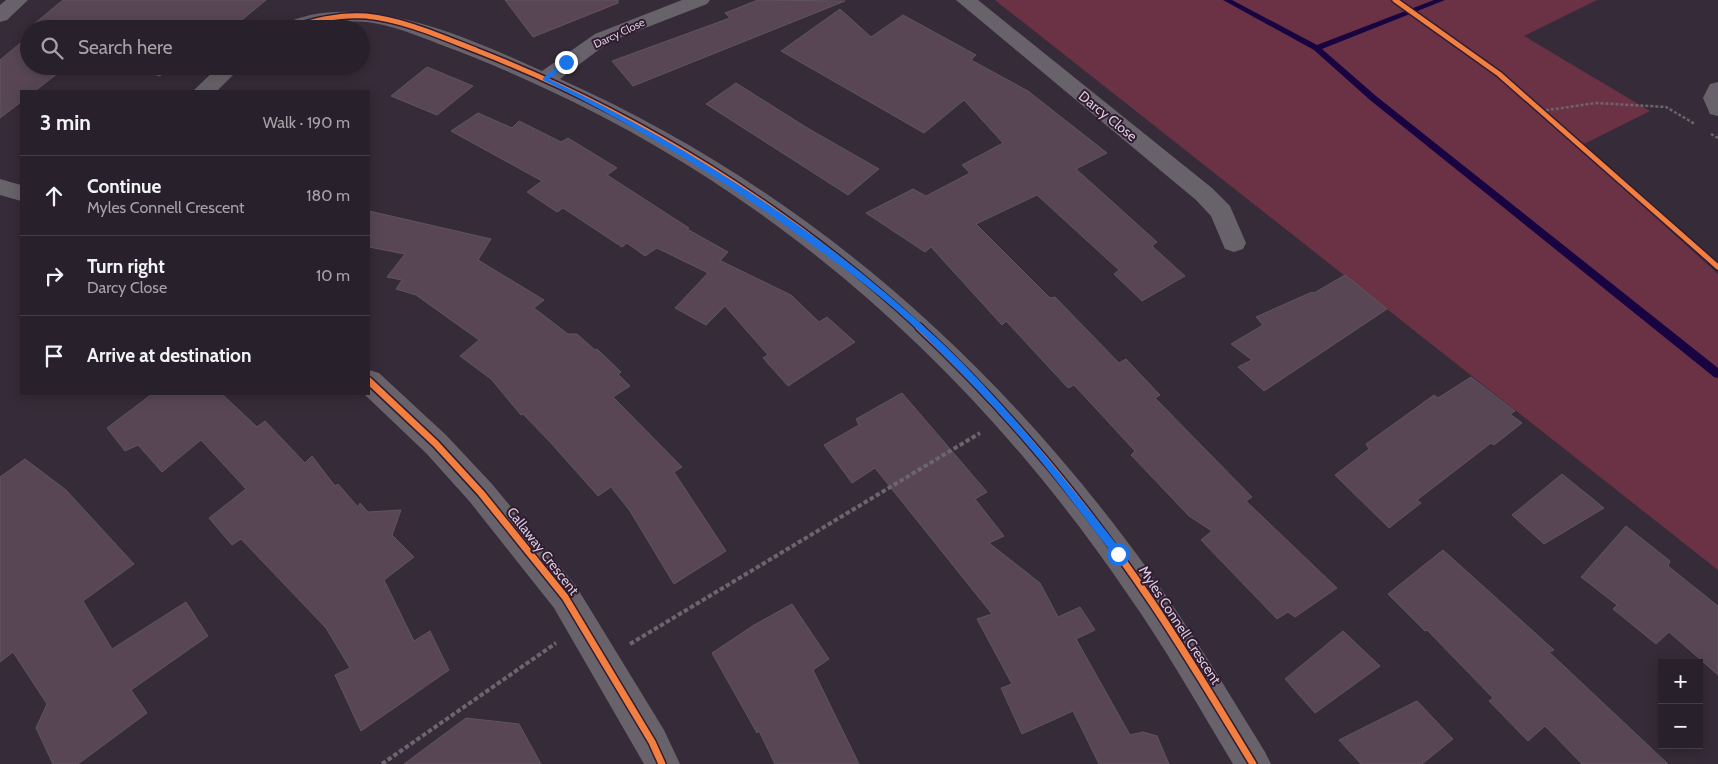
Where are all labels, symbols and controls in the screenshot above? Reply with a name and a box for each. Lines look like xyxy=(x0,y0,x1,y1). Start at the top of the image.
street label: Darcy Close xyxy=(591,15,647,51)
search box xyxy=(20,20,370,75)
icon: search xyxy=(38,34,66,62)
text: Search here xyxy=(78,36,172,59)
route end xyxy=(555,51,578,74)
street label: Darcy Close xyxy=(1075,87,1141,145)
text: 3 min xyxy=(40,110,91,135)
text: Walk · 190 m xyxy=(263,113,350,132)
text: Continue xyxy=(87,175,161,198)
icon: ahead xyxy=(40,182,68,210)
text: 180 m xyxy=(306,186,350,205)
text: Myles Connell Crescent xyxy=(87,198,244,217)
text: Turn right xyxy=(87,255,165,278)
icon: right xyxy=(40,262,68,290)
text: 10 m xyxy=(316,266,350,285)
text: Darcy Close xyxy=(87,278,167,297)
icon: arrive xyxy=(40,342,68,370)
text: Arrive at destination xyxy=(87,344,251,367)
street label: Callaway Crescent xyxy=(503,503,583,599)
route start xyxy=(1107,543,1130,566)
street label: Myles Connell Crescent xyxy=(1135,562,1225,688)
map controls xyxy=(1658,659,1703,749)
button: + xyxy=(1658,659,1703,704)
button: − xyxy=(1658,704,1703,749)

